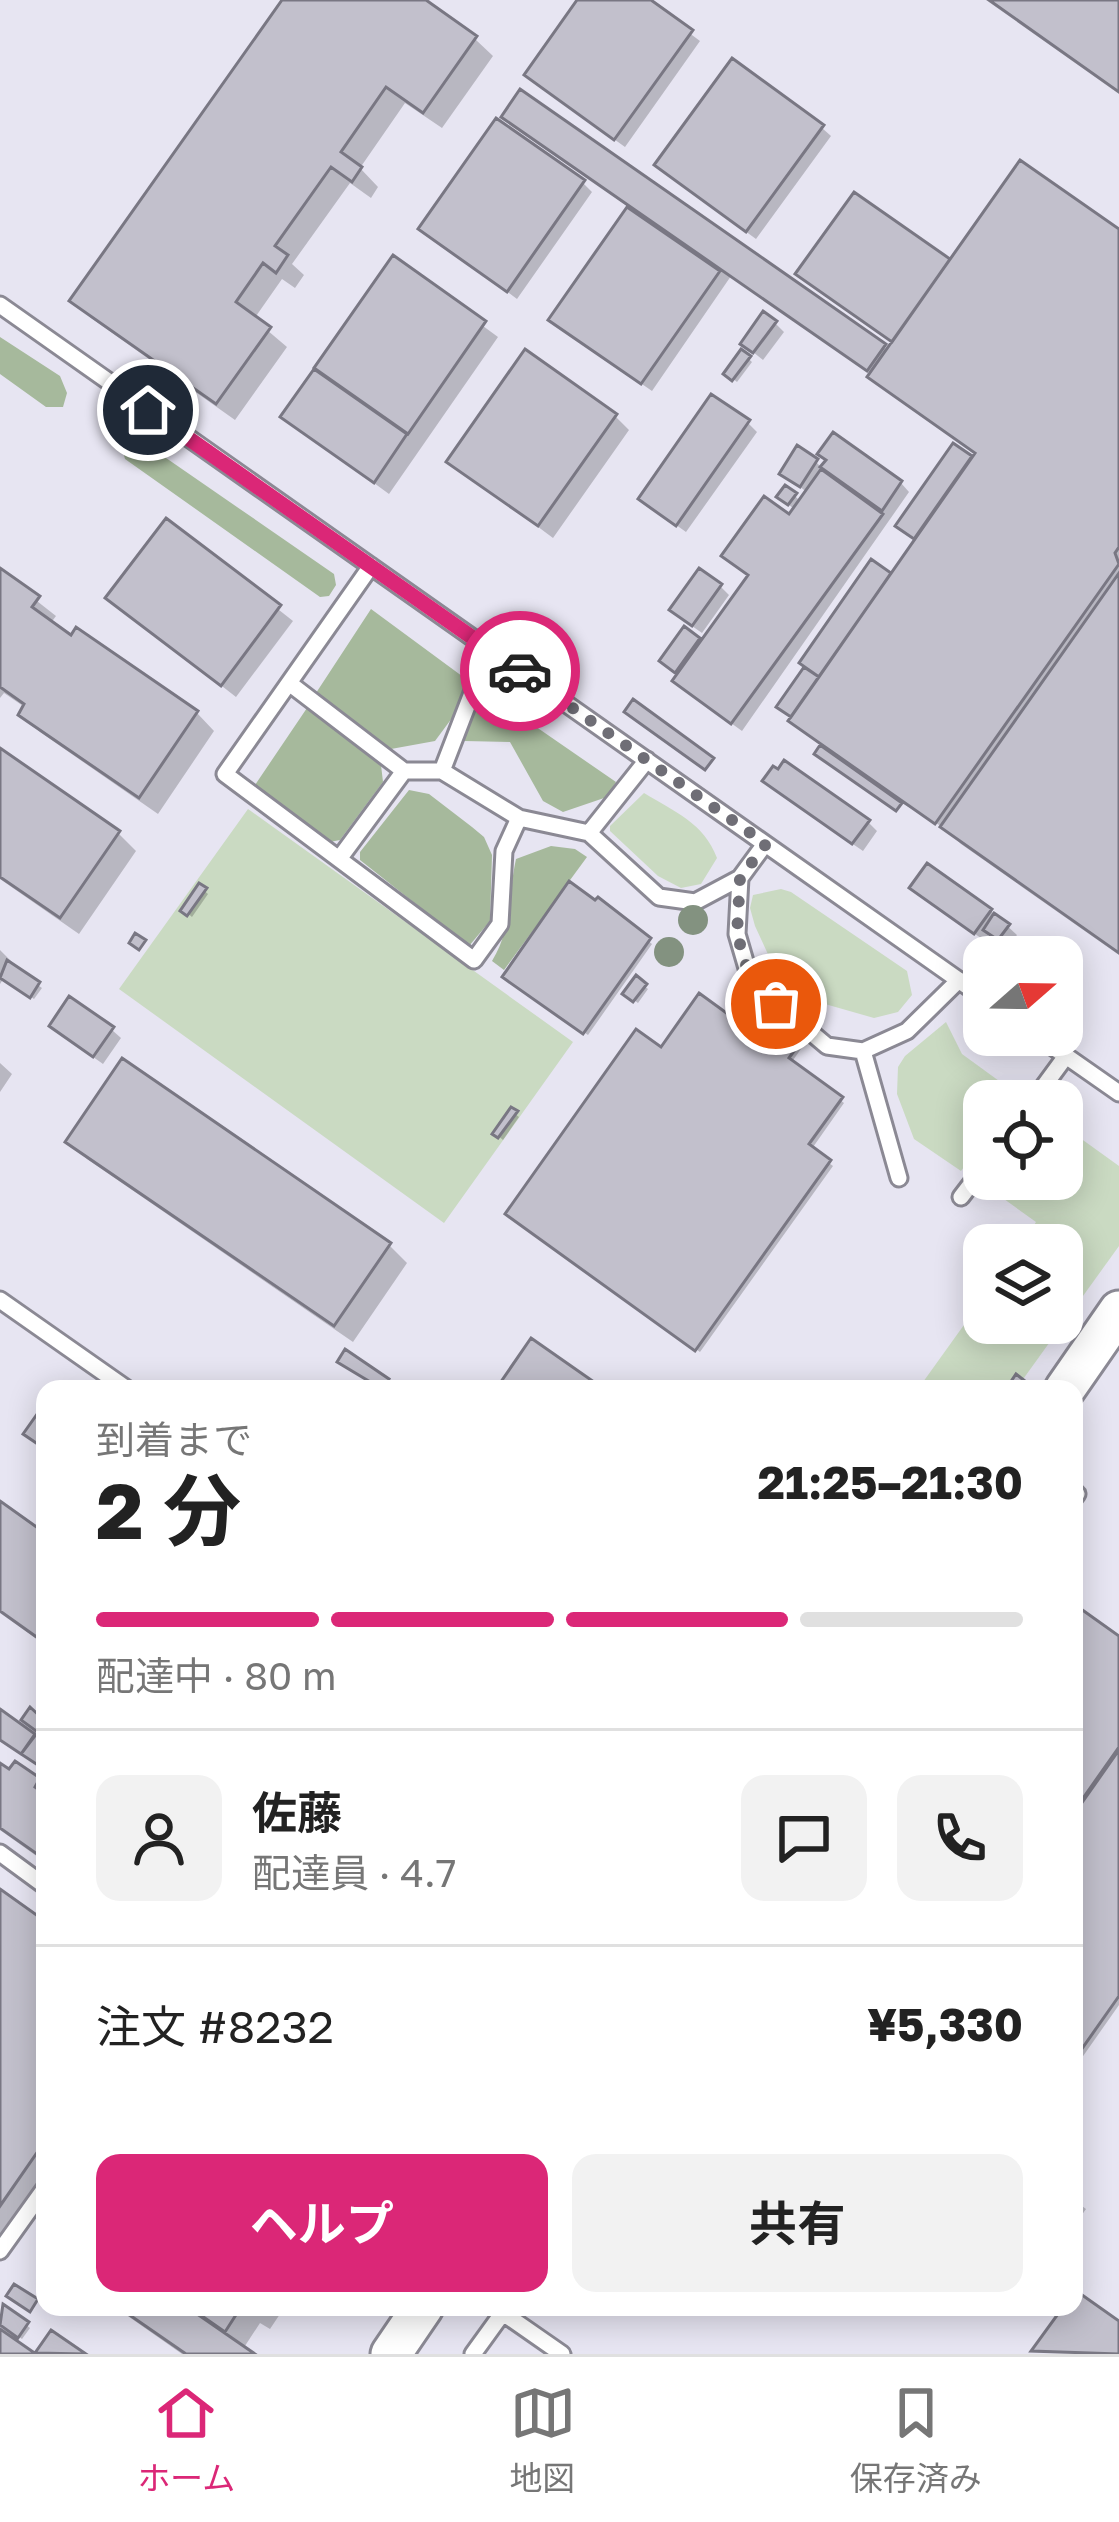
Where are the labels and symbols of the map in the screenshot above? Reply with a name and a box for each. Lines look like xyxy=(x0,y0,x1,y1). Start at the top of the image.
pin xyxy=(97,359,199,461)
courier xyxy=(460,611,580,731)
north arrow xyxy=(963,936,1083,1056)
pin xyxy=(725,953,827,1055)

